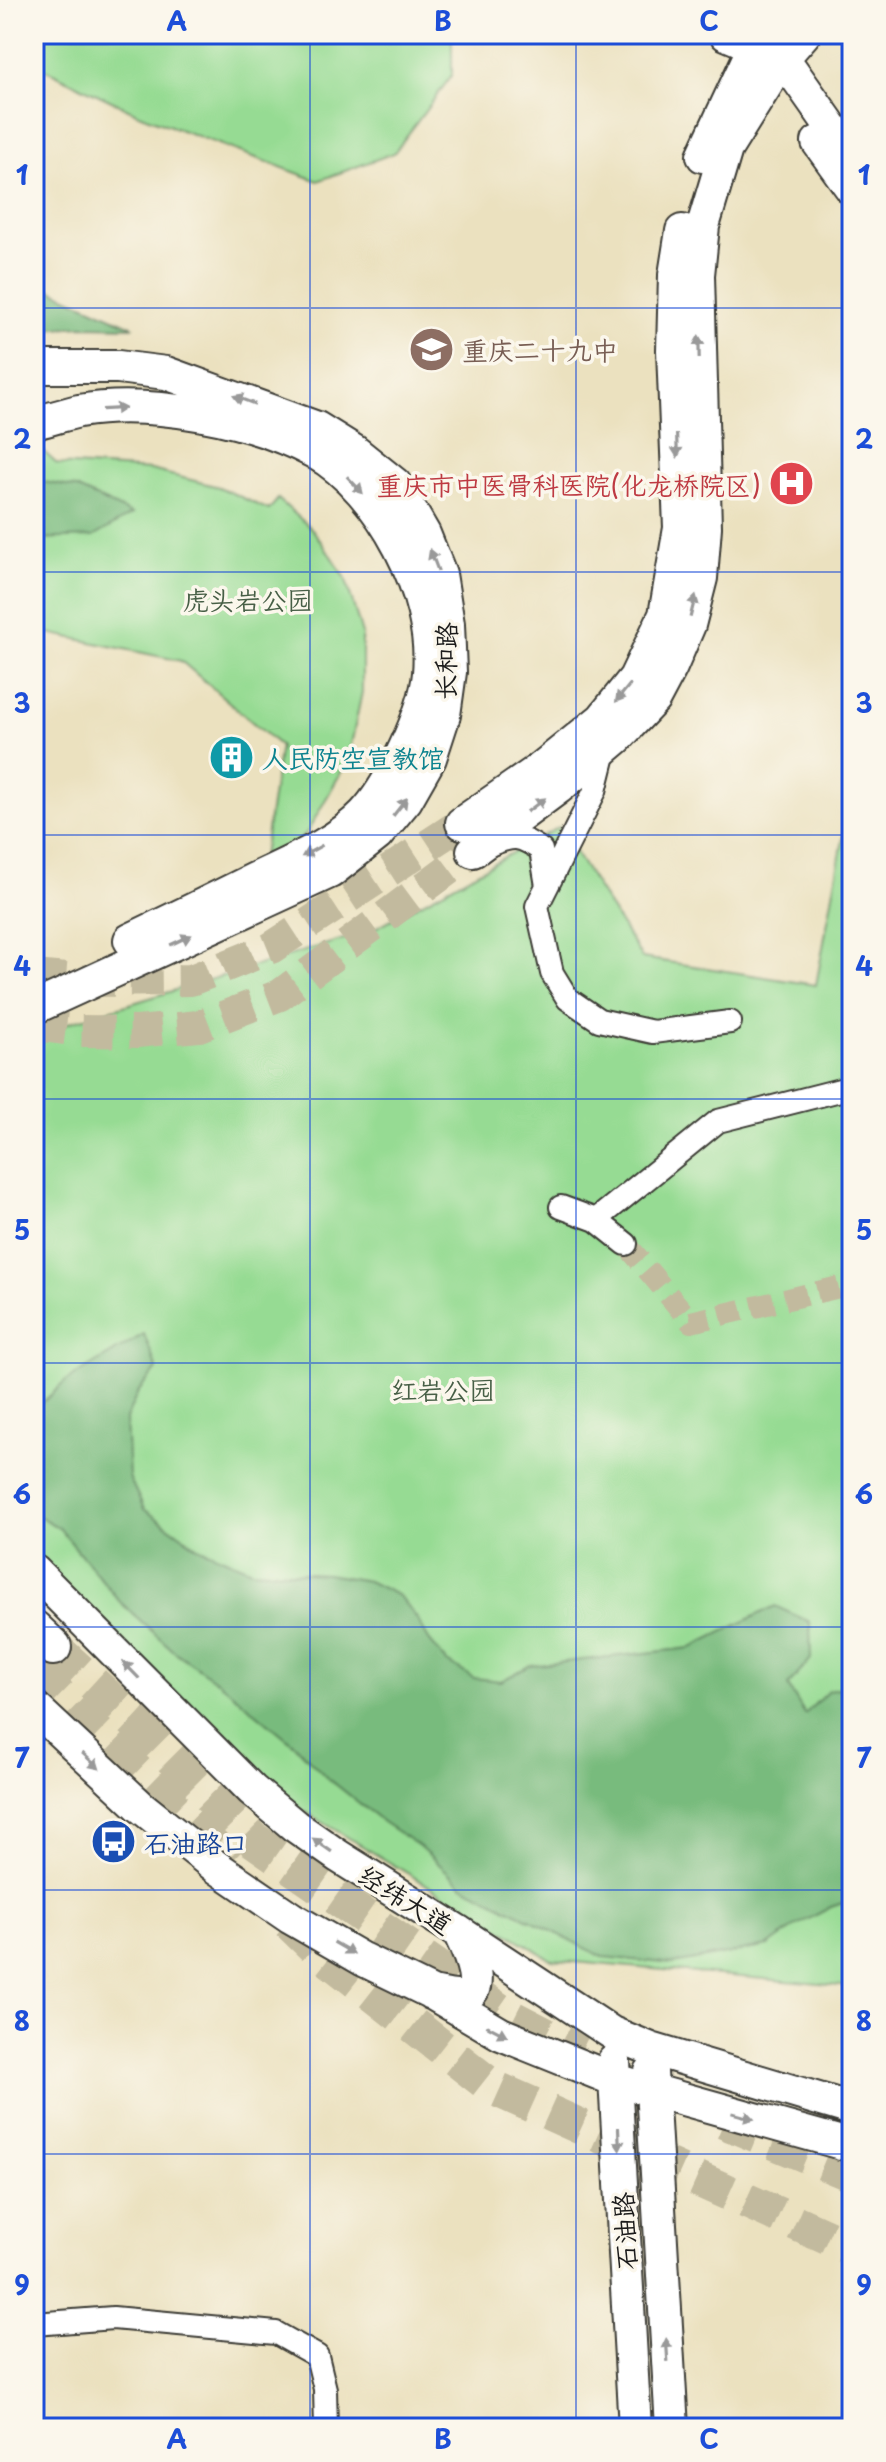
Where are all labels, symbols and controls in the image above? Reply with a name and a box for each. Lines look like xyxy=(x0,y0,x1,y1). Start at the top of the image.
text: A xyxy=(167,1,187,40)
text: B xyxy=(434,1,452,40)
text: C xyxy=(699,1,719,40)
text: 1 xyxy=(16,155,28,194)
text: 1 xyxy=(858,155,870,194)
school or university icon: 重庆二十九中 xyxy=(407,325,455,373)
place label: 重庆二十九中 xyxy=(462,330,618,369)
one-way arrow xyxy=(693,334,706,359)
one-way arrow xyxy=(232,393,256,406)
one-way arrow xyxy=(102,402,127,415)
text: 2 xyxy=(13,419,31,458)
text: 2 xyxy=(855,419,873,458)
one-way arrow xyxy=(670,434,683,459)
hospital icon: 重庆市中医骨科医院(化龙桥院区) xyxy=(768,460,816,508)
place label: 重庆市中医骨科医院(化龙桥院区) xyxy=(377,465,761,504)
one-way arrow xyxy=(346,476,364,495)
one-way arrow xyxy=(427,548,440,572)
park label: 虎头岩公园 xyxy=(183,580,313,619)
one-way arrow xyxy=(688,594,700,619)
street label: 长和路 xyxy=(425,622,465,700)
text: 3 xyxy=(13,683,31,722)
one-way arrow xyxy=(615,683,631,703)
text: 3 xyxy=(855,683,873,722)
building icon: 人民防空宣教馆 xyxy=(207,733,255,781)
place label: 人民防空宣教馆 xyxy=(262,738,444,777)
one-way arrow xyxy=(391,797,408,817)
one-way arrow xyxy=(526,797,546,813)
one-way arrow xyxy=(301,844,323,858)
one-way arrow xyxy=(169,933,193,947)
text: 4 xyxy=(13,946,31,985)
text: 4 xyxy=(855,946,873,985)
text: 5 xyxy=(14,1210,30,1249)
text: 5 xyxy=(856,1210,872,1249)
park label: 红岩公园 xyxy=(391,1370,495,1409)
text: 6 xyxy=(13,1474,31,1513)
text: 6 xyxy=(855,1474,873,1513)
one-way arrow xyxy=(122,1661,141,1680)
text: 7 xyxy=(15,1738,30,1777)
text: 7 xyxy=(857,1738,872,1777)
one-way arrow xyxy=(81,1751,100,1769)
bus stop icon: 石油路口 xyxy=(89,1818,137,1866)
place label: 石油路口 xyxy=(144,1823,248,1862)
one-way arrow xyxy=(312,1838,333,1853)
street label: 经纬大道 xyxy=(352,1855,460,1943)
one-way arrow xyxy=(333,1941,355,1955)
text: 8 xyxy=(14,2001,30,2040)
text: 8 xyxy=(856,2001,872,2040)
one-way arrow xyxy=(486,2025,509,2038)
one-way arrow xyxy=(731,2110,755,2123)
one-way arrow xyxy=(612,2127,625,2152)
street label: 石油路 xyxy=(602,2191,646,2271)
text: 9 xyxy=(14,2265,30,2304)
text: 9 xyxy=(856,2265,872,2304)
one-way arrow xyxy=(661,2337,674,2362)
text: A xyxy=(167,2419,187,2458)
text: B xyxy=(434,2419,452,2458)
text: C xyxy=(699,2419,719,2458)

